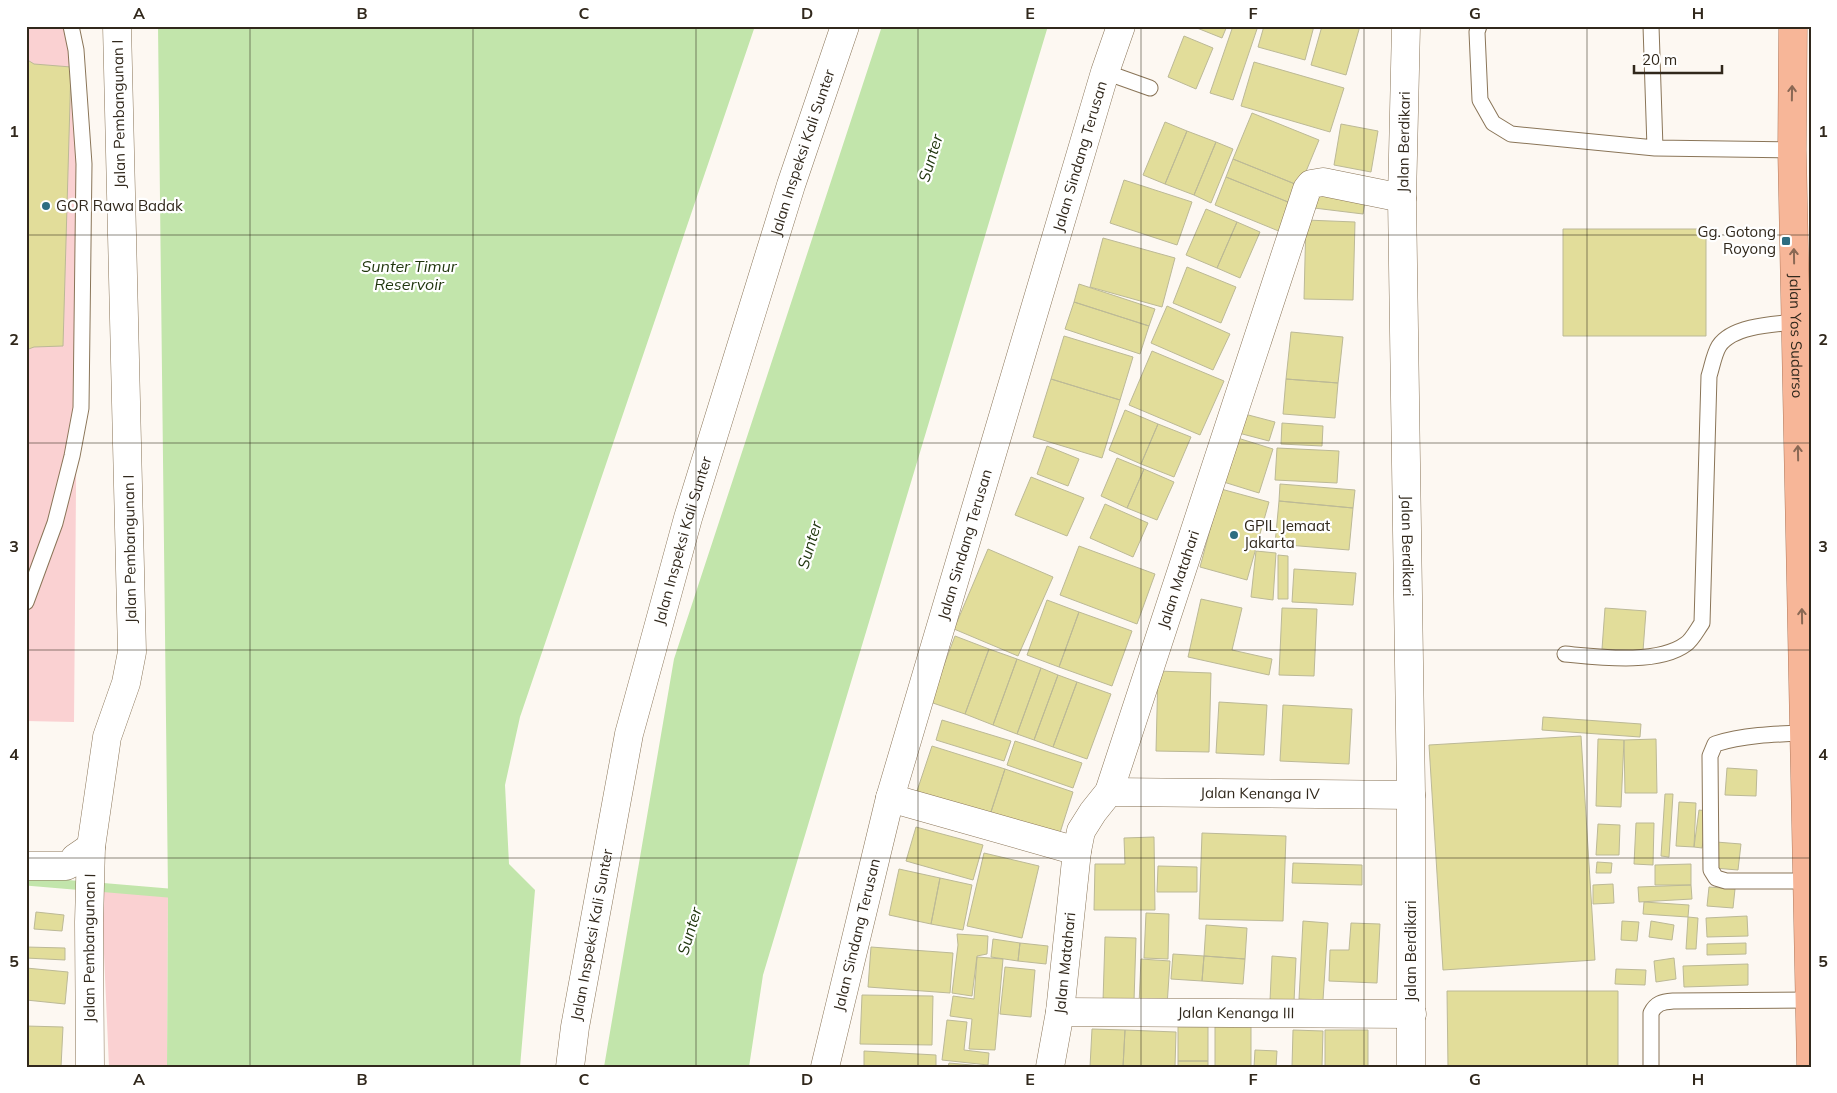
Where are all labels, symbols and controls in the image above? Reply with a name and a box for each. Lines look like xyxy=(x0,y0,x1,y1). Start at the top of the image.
text: A xyxy=(133,3,145,23)
text: B xyxy=(356,3,368,23)
text: C xyxy=(579,3,590,23)
text: D xyxy=(801,3,813,23)
text: E xyxy=(1025,3,1035,23)
text: F xyxy=(1248,3,1258,23)
text: G xyxy=(1469,3,1481,23)
text: H xyxy=(1692,3,1704,23)
street label: Jalan Pembangunan I xyxy=(108,39,129,189)
scale bar xyxy=(1634,42,1722,74)
text: 20 m xyxy=(1642,50,1677,69)
street label: Jalan Inspeksi Kali Sunter xyxy=(766,66,839,238)
street label: Jalan Sindang Terusan xyxy=(1048,79,1111,234)
one-way arrow xyxy=(1787,85,1796,101)
street label: Jalan Berdikari xyxy=(1393,91,1414,193)
text: 1 xyxy=(9,121,19,141)
text: 1 xyxy=(1818,121,1828,141)
water label: Sunter xyxy=(913,131,947,184)
place label: GOR Rawa Badak xyxy=(56,196,183,215)
marker: GOR Rawa Badak xyxy=(40,200,52,212)
place label: Gg. Gotong Royong xyxy=(1698,222,1776,258)
marker: Gg. Gotong Royong xyxy=(1780,235,1792,247)
one-way arrow xyxy=(1790,248,1799,264)
water label: Sunter Timur Reservoir xyxy=(361,256,458,294)
street label: Jalan Yos Sudarso xyxy=(1786,273,1807,398)
text: 2 xyxy=(9,329,19,349)
text: 2 xyxy=(1818,329,1828,349)
one-way arrow xyxy=(1794,445,1803,461)
street label: Jalan Inspeksi Kali Sunter xyxy=(649,453,716,627)
street label: Jalan Sindang Terusan xyxy=(933,467,996,622)
street label: Jalan Pembangunan I xyxy=(119,474,140,624)
street label: Jalan Berdikari xyxy=(1397,495,1418,597)
place label: GPIL Jemaat Jakarta xyxy=(1244,516,1330,552)
water label: Sunter xyxy=(792,518,826,571)
street label: Jalan Matahari xyxy=(1153,528,1203,631)
marker: GPIL Jemaat Jakarta xyxy=(1228,529,1240,541)
text: 3 xyxy=(9,536,19,556)
text: 3 xyxy=(1818,536,1828,556)
one-way arrow xyxy=(1797,608,1807,624)
text: 4 xyxy=(9,744,19,764)
text: 4 xyxy=(1818,744,1828,764)
street label: Jalan Kenanga IV xyxy=(1200,783,1320,803)
street label: Jalan Inspeksi Kali Sunter xyxy=(566,847,617,1022)
street label: Jalan Sindang Terusan xyxy=(829,857,884,1013)
street label: Jalan Pembangunan I xyxy=(79,873,99,1023)
street label: Jalan Berdikari xyxy=(1401,900,1420,1002)
water label: Sunter xyxy=(672,904,706,957)
street label: Jalan Matahari xyxy=(1050,911,1079,1015)
text: 5 xyxy=(9,951,19,971)
text: 5 xyxy=(1818,951,1828,971)
street label: Jalan Kenanga III xyxy=(1177,1003,1295,1022)
text: A xyxy=(133,1069,145,1089)
text: B xyxy=(356,1069,368,1089)
text: C xyxy=(579,1069,590,1089)
text: D xyxy=(801,1069,813,1089)
text: E xyxy=(1025,1069,1035,1089)
text: F xyxy=(1248,1069,1258,1089)
text: G xyxy=(1469,1069,1481,1089)
text: H xyxy=(1692,1069,1704,1089)

